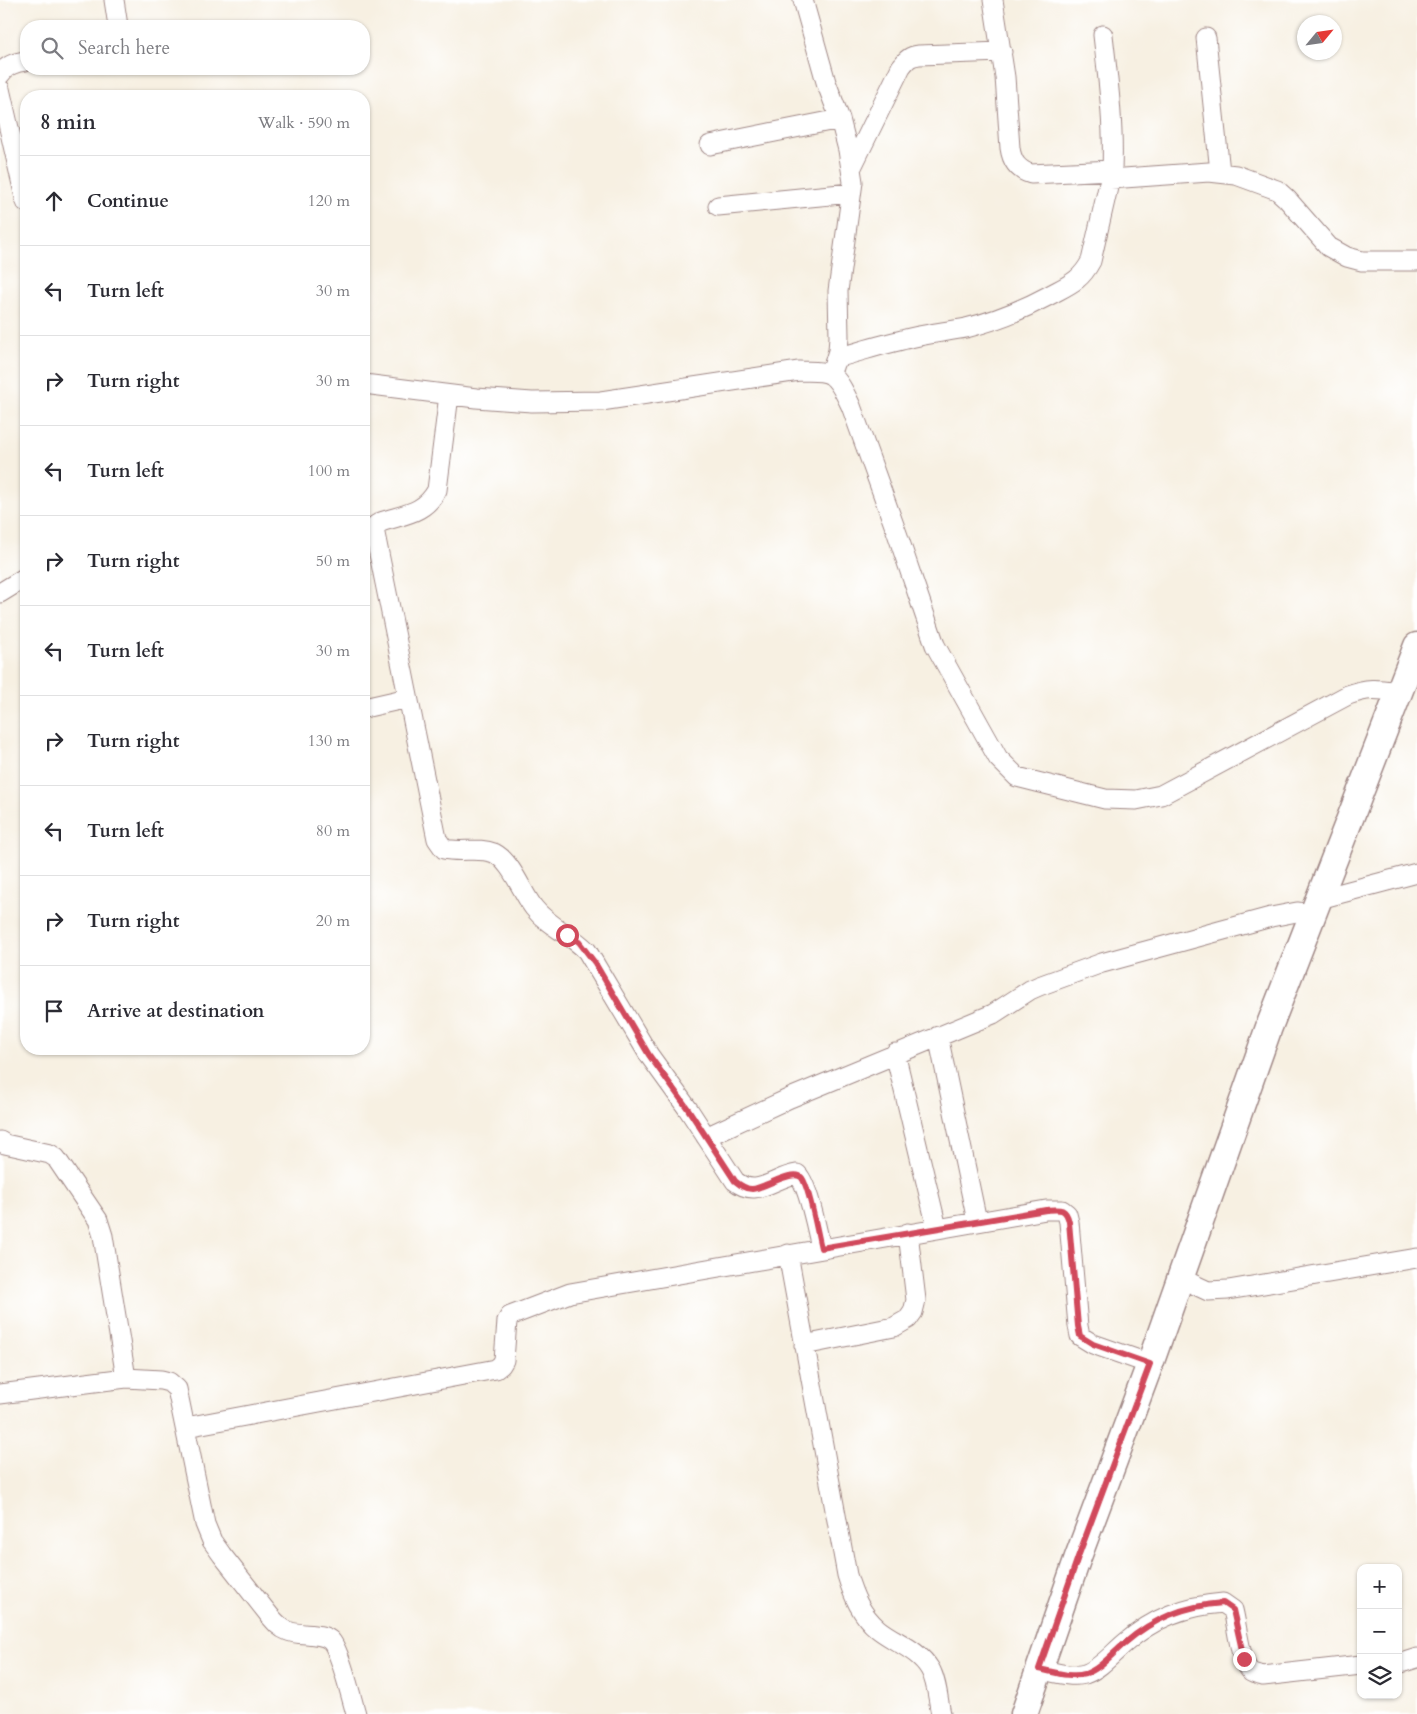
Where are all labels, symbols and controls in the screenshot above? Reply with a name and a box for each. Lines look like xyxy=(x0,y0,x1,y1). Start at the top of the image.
north arrow xyxy=(1297,15,1342,60)
search box xyxy=(20,20,370,75)
icon: search xyxy=(38,34,66,62)
text: Search here xyxy=(78,35,170,61)
text: 8 min xyxy=(40,108,96,137)
text: Walk · 590 m xyxy=(258,112,350,134)
icon: ahead xyxy=(40,187,68,215)
text: Continue xyxy=(87,188,169,214)
text: 120 m xyxy=(308,190,350,212)
icon: left xyxy=(40,277,68,305)
text: Turn left xyxy=(87,278,164,304)
text: 30 m xyxy=(316,280,350,302)
icon: right xyxy=(40,367,68,395)
text: Turn right xyxy=(87,368,179,394)
text: 30 m xyxy=(316,370,350,392)
icon: left xyxy=(40,457,68,485)
text: Turn left xyxy=(87,458,164,484)
text: 100 m xyxy=(308,460,350,482)
icon: right xyxy=(40,547,68,575)
text: Turn right xyxy=(87,548,179,574)
text: 50 m xyxy=(316,550,350,572)
icon: left xyxy=(40,637,68,665)
text: Turn left xyxy=(87,638,164,664)
text: 30 m xyxy=(316,640,350,662)
icon: right xyxy=(40,727,68,755)
text: Turn right xyxy=(87,728,179,754)
text: 130 m xyxy=(308,730,350,752)
icon: left xyxy=(40,817,68,845)
text: Turn left xyxy=(87,818,164,844)
text: 80 m xyxy=(316,820,350,842)
icon: right xyxy=(40,907,68,935)
text: Turn right xyxy=(87,908,179,934)
text: 20 m xyxy=(316,910,350,932)
route start xyxy=(556,924,579,947)
icon: arrive xyxy=(40,997,68,1025)
text: Arrive at destination xyxy=(87,998,264,1024)
map controls xyxy=(1357,1564,1402,1699)
button: + xyxy=(1357,1564,1402,1609)
button: − xyxy=(1357,1609,1402,1654)
route end xyxy=(1233,1648,1256,1671)
button: layers xyxy=(1357,1654,1402,1699)

